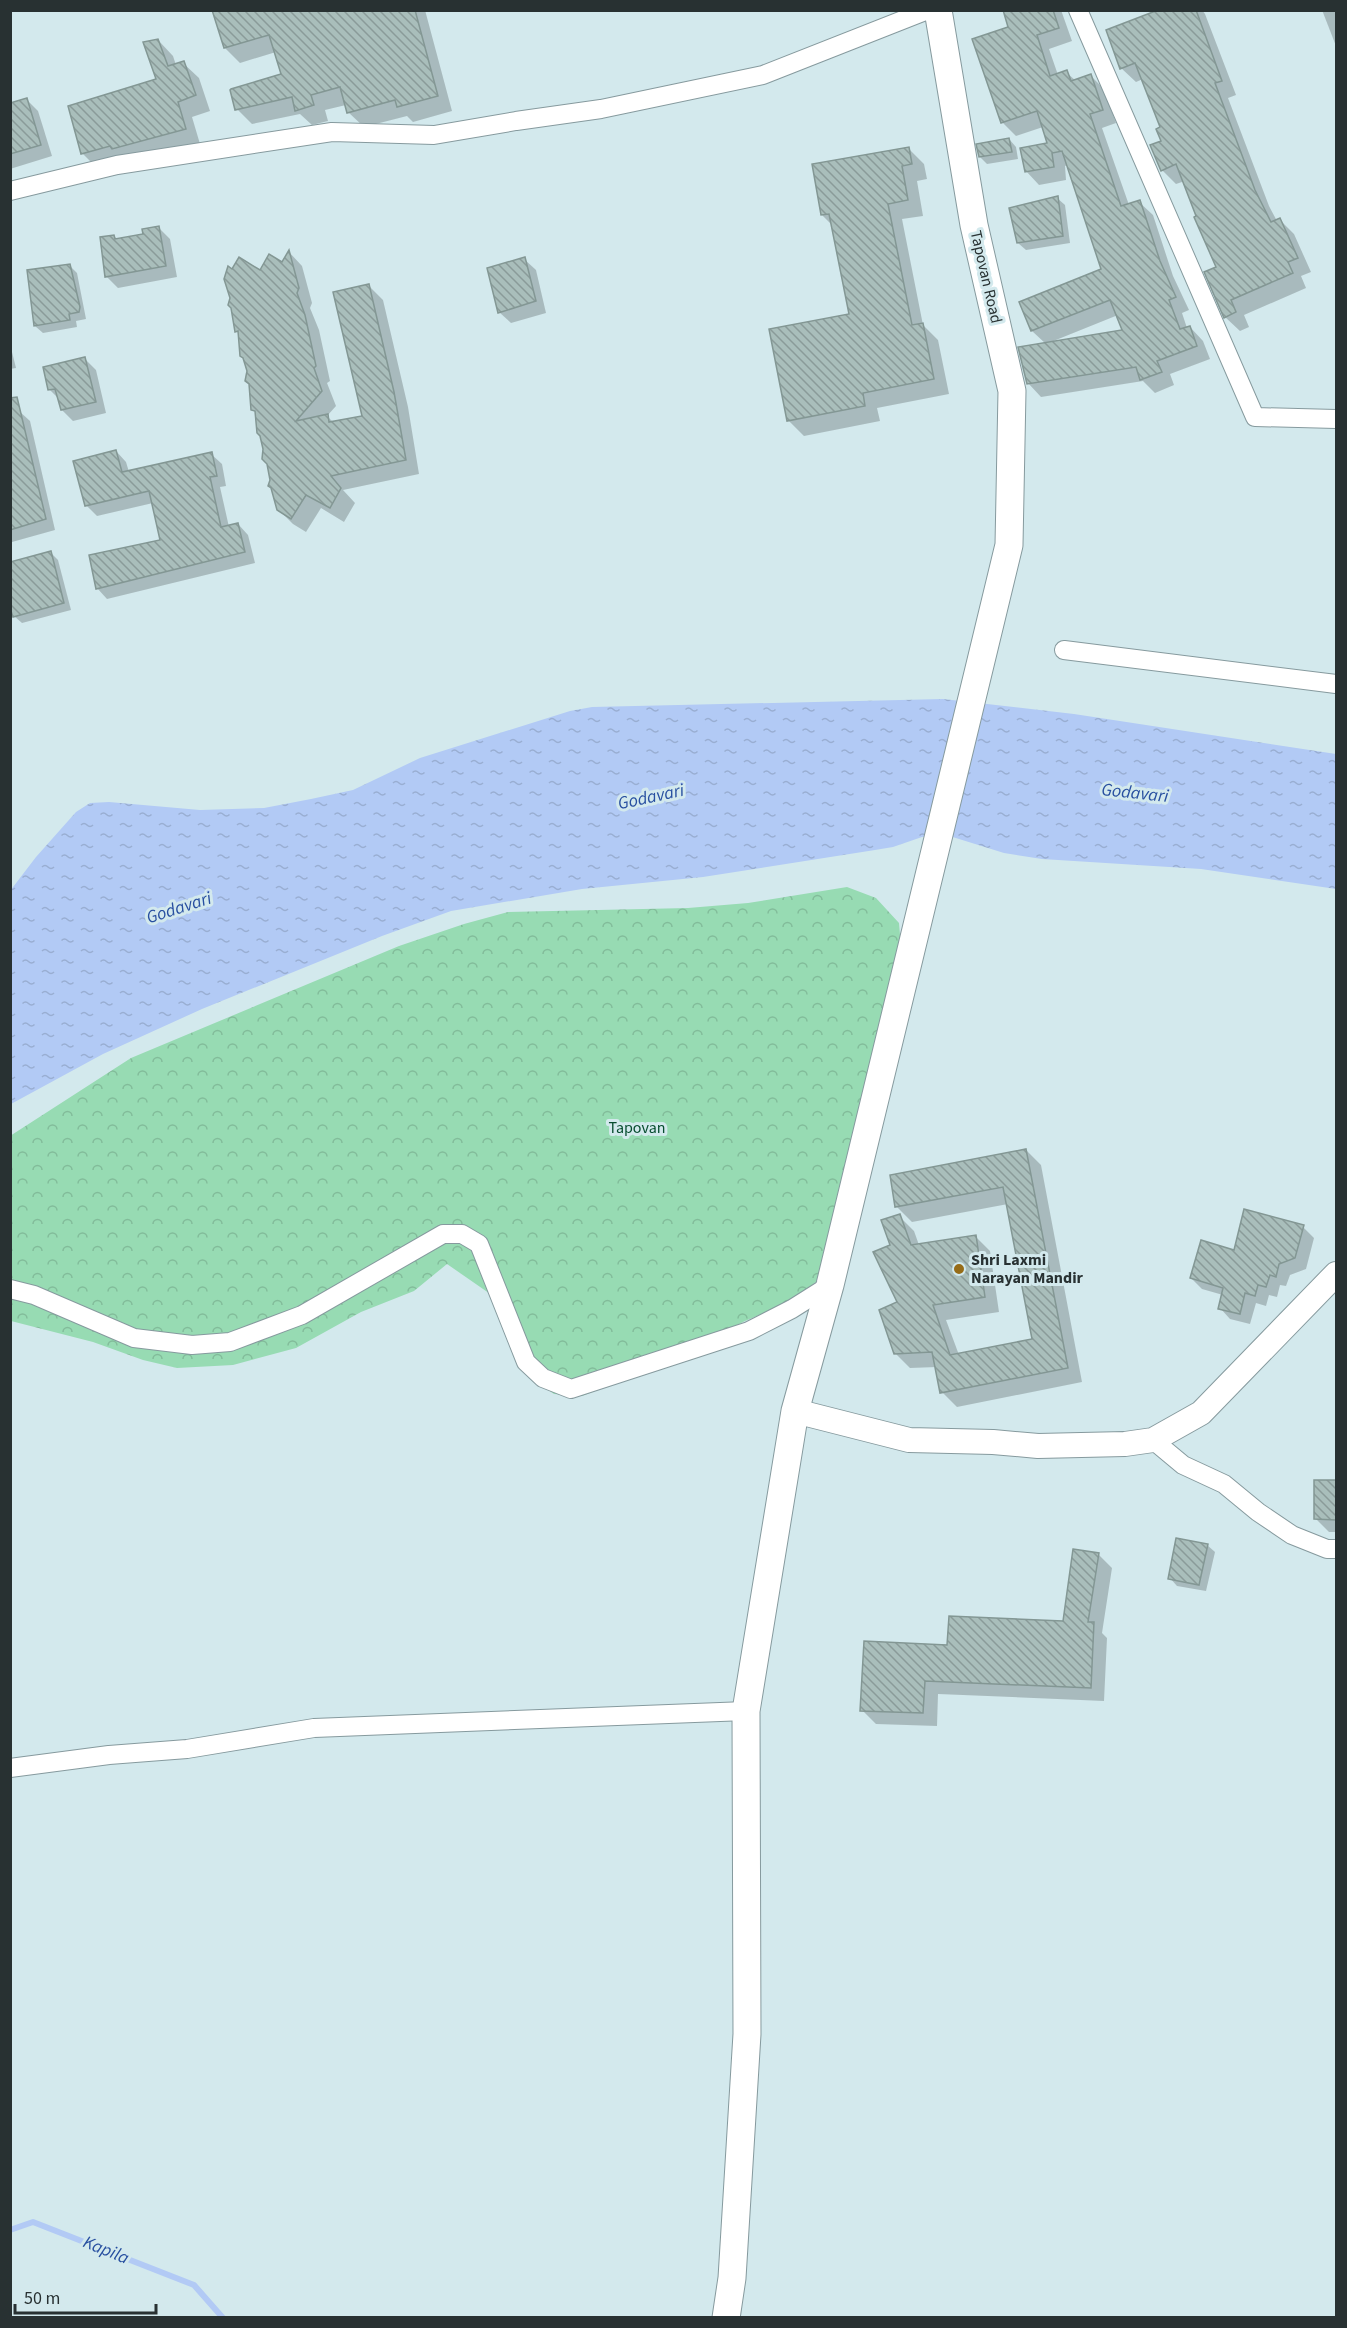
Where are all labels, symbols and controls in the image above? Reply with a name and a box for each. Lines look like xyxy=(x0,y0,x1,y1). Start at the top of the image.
street label: Tapovan Road xyxy=(965,228,1007,326)
water label: Godavari xyxy=(1100,777,1170,809)
water label: Godavari xyxy=(616,778,687,816)
water label: Godavari xyxy=(143,886,216,930)
park label: Tapovan xyxy=(609,1117,665,1139)
place label: Shri Laxmi Narayan Mandir xyxy=(971,1249,1084,1289)
marker: Shri Laxmi Narayan Mandir xyxy=(952,1262,966,1276)
water label: Kapila xyxy=(79,2230,133,2271)
scale bar xyxy=(15,2277,156,2315)
text: 50 m xyxy=(24,2286,60,2311)

